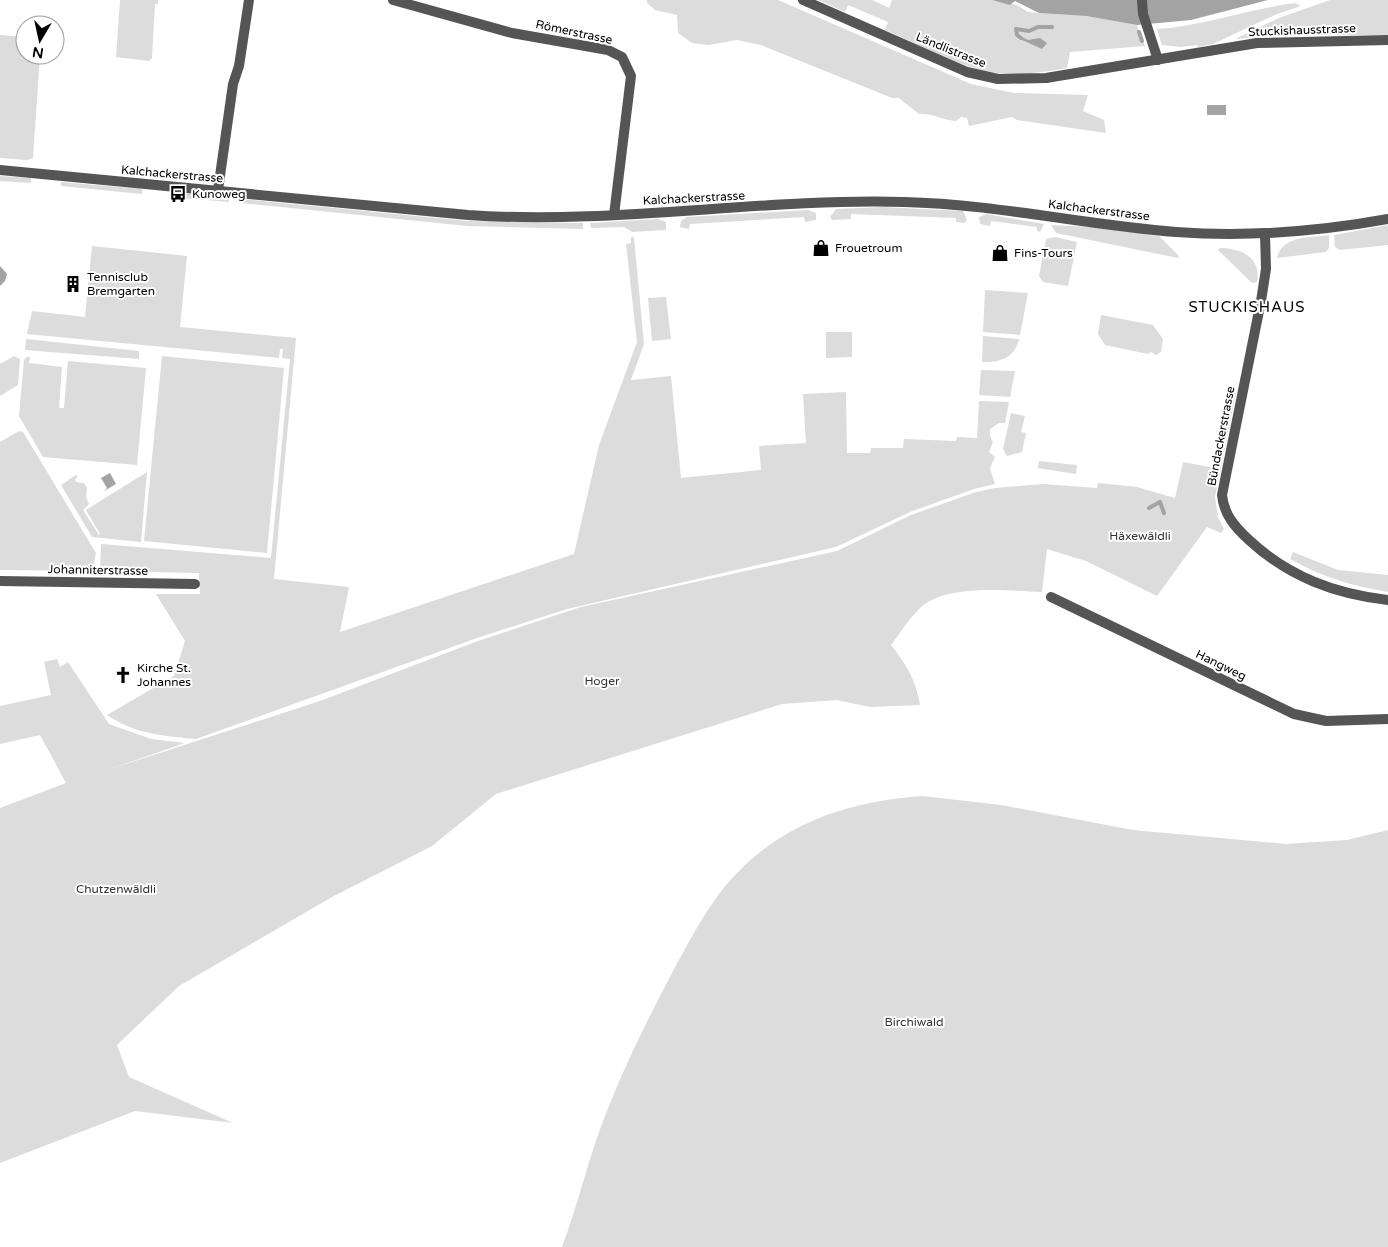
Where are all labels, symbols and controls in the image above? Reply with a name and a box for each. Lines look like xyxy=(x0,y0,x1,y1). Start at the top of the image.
north arrow xyxy=(15,15,65,65)
street label: Römerstrasse xyxy=(534,17,614,47)
street label: Stuckishausstrasse xyxy=(1248,21,1356,39)
street label: Ländlistrasse xyxy=(914,30,988,71)
text: N xyxy=(31,43,45,62)
street label: Kalchackerstrasse xyxy=(120,163,224,185)
bus stop icon: Kunoweg xyxy=(168,184,188,204)
place label: Kunoweg xyxy=(192,187,246,201)
street label: Kalchackerstrasse xyxy=(643,188,746,208)
street label: Kalchackerstrasse xyxy=(1047,197,1151,223)
shop icon: Frouetroum xyxy=(811,238,831,258)
place label: Frouetroum xyxy=(835,241,902,255)
shop icon: Fins-Tours xyxy=(990,243,1010,263)
place label: Fins-Tours xyxy=(1014,246,1073,260)
place label: Tennisclub Bremgarten xyxy=(87,270,155,298)
building icon: Tennisclub Bremgarten xyxy=(63,274,83,294)
district label: STUCKISHAUS xyxy=(1188,298,1306,316)
street label: Bündackerstrasse xyxy=(1204,385,1238,487)
park label: Häxewäldli xyxy=(1109,529,1171,543)
street label: Johanniterstrasse xyxy=(48,562,149,578)
street label: Hangweg xyxy=(1193,647,1249,683)
place label: Kirche St. Johannes xyxy=(137,661,191,689)
church icon: Kirche St. Johannes xyxy=(113,665,133,685)
park label: Hoger xyxy=(584,674,620,688)
park label: Chutzenwäldli xyxy=(76,882,156,896)
park label: Birchiwald xyxy=(884,1015,944,1029)

